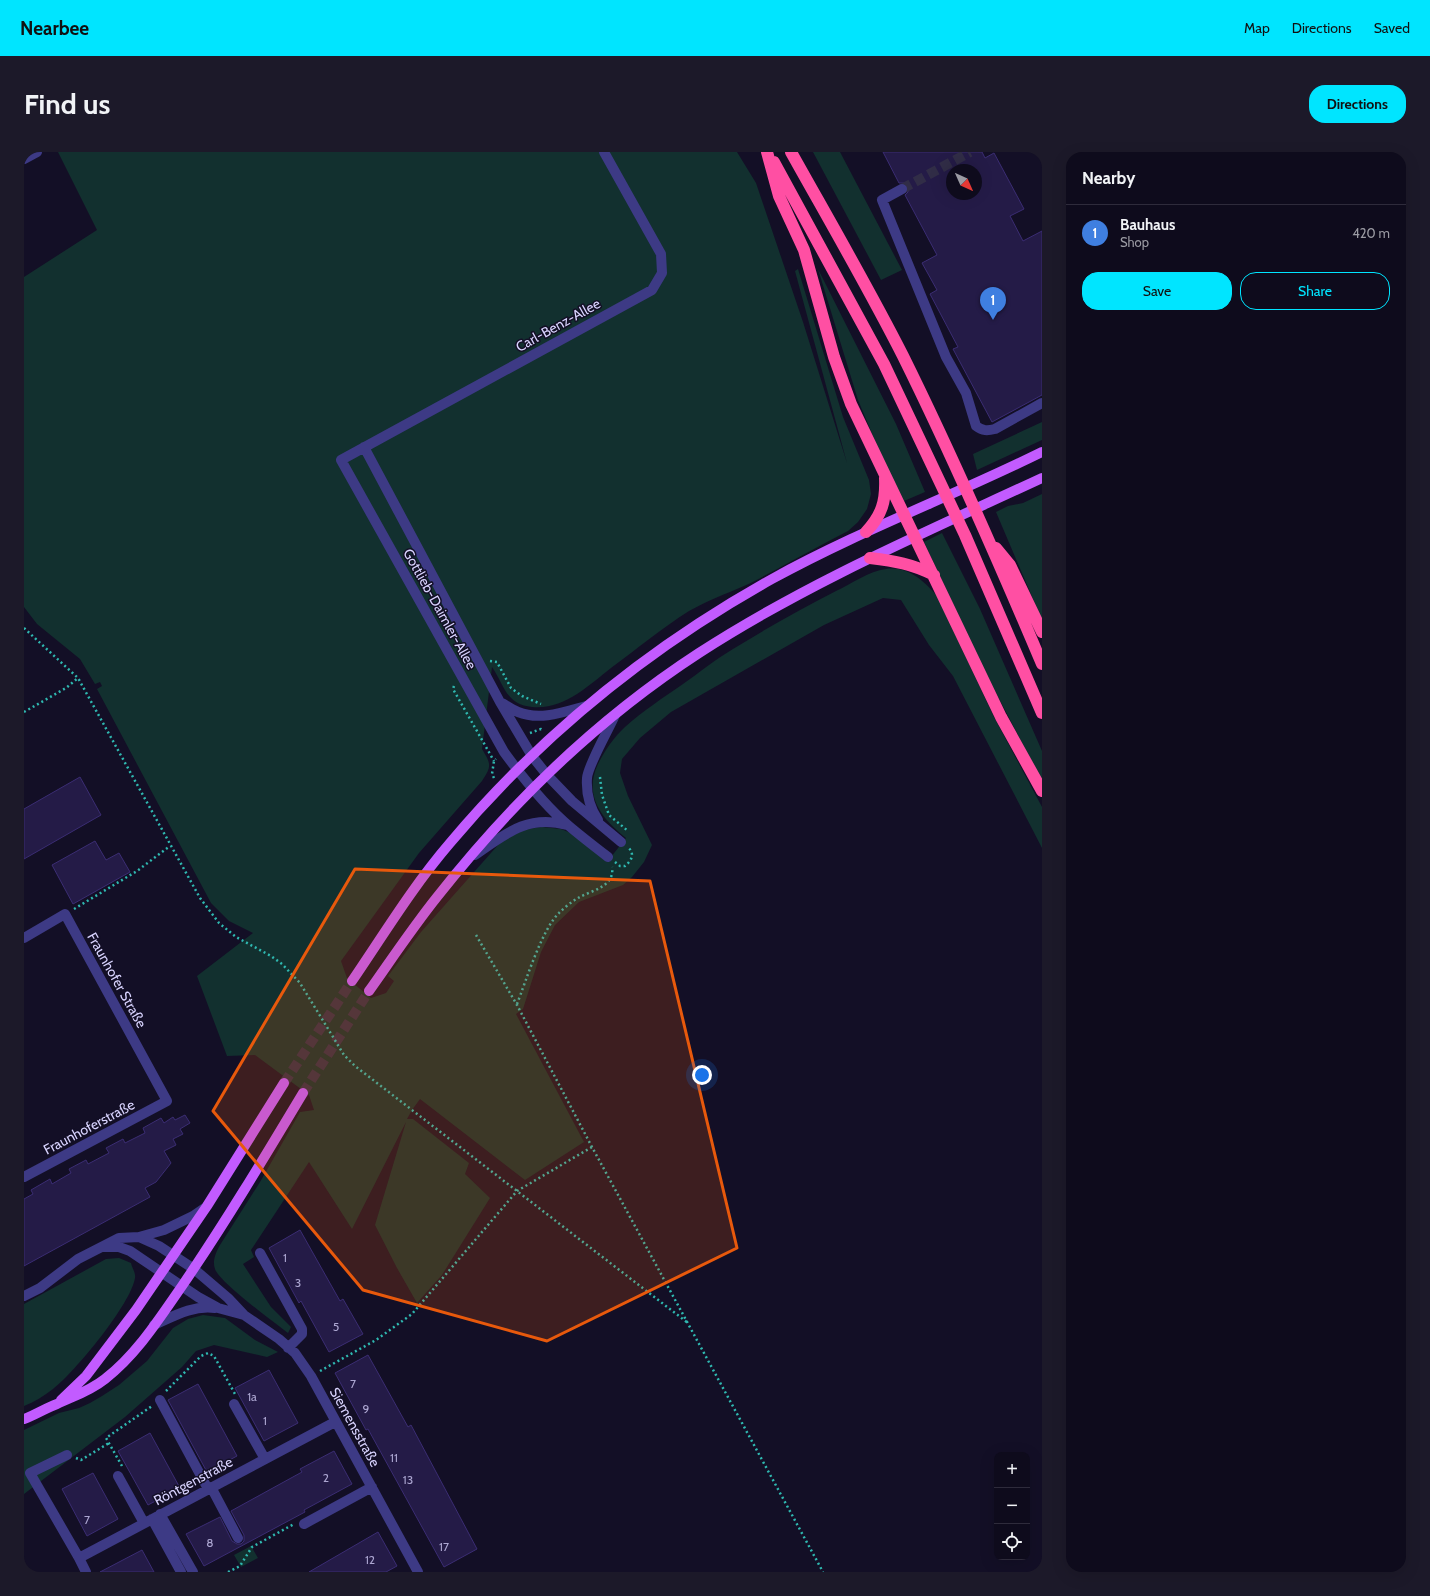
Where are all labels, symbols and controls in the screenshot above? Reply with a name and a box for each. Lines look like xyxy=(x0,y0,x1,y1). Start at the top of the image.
text: Nearbee xyxy=(20,17,89,40)
text: Map xyxy=(1244,19,1270,37)
text: Directions xyxy=(1292,19,1352,37)
text: Saved xyxy=(1374,19,1410,37)
button: Directions xyxy=(1309,85,1406,123)
text: Find us xyxy=(24,87,110,121)
north arrow xyxy=(946,164,982,200)
text: Nearby xyxy=(1082,168,1135,188)
text: Bauhaus xyxy=(1120,216,1175,234)
text: 1 xyxy=(1093,225,1097,241)
text: 420 m xyxy=(1352,225,1390,241)
text: Shop xyxy=(1120,234,1149,250)
button: Save xyxy=(1082,272,1232,310)
button: Share xyxy=(1240,272,1390,310)
pin: 1 xyxy=(980,287,1006,320)
street label: Carl-Benz-Allee xyxy=(512,294,604,356)
street label: Gottlieb-Daimler-Allee xyxy=(399,545,481,673)
street label: Fraunhofer Straße xyxy=(83,929,151,1031)
your location xyxy=(692,1065,712,1085)
street label: Fraunhoferstraße xyxy=(40,1095,138,1159)
house number: 1 xyxy=(283,1250,287,1265)
house number: 3 xyxy=(295,1275,301,1290)
house number: 5 xyxy=(333,1319,339,1334)
house number: 7 xyxy=(350,1376,356,1391)
street label: Siemensstraße xyxy=(326,1384,384,1470)
house number: 1a xyxy=(247,1389,257,1404)
house number: 9 xyxy=(363,1401,370,1416)
house number: 1 xyxy=(263,1413,267,1428)
house number: 11 xyxy=(390,1450,398,1465)
map controls xyxy=(994,1452,1030,1560)
button: + xyxy=(994,1452,1030,1488)
street label: Röntgenstraße xyxy=(150,1453,236,1509)
house number: 2 xyxy=(323,1470,329,1485)
house number: 13 xyxy=(403,1472,413,1487)
button: − xyxy=(994,1488,1030,1524)
house number: 7 xyxy=(84,1512,90,1527)
button: locate xyxy=(994,1524,1030,1560)
house number: 8 xyxy=(206,1535,214,1550)
house number: 17 xyxy=(439,1539,449,1554)
house number: 12 xyxy=(365,1552,375,1567)

